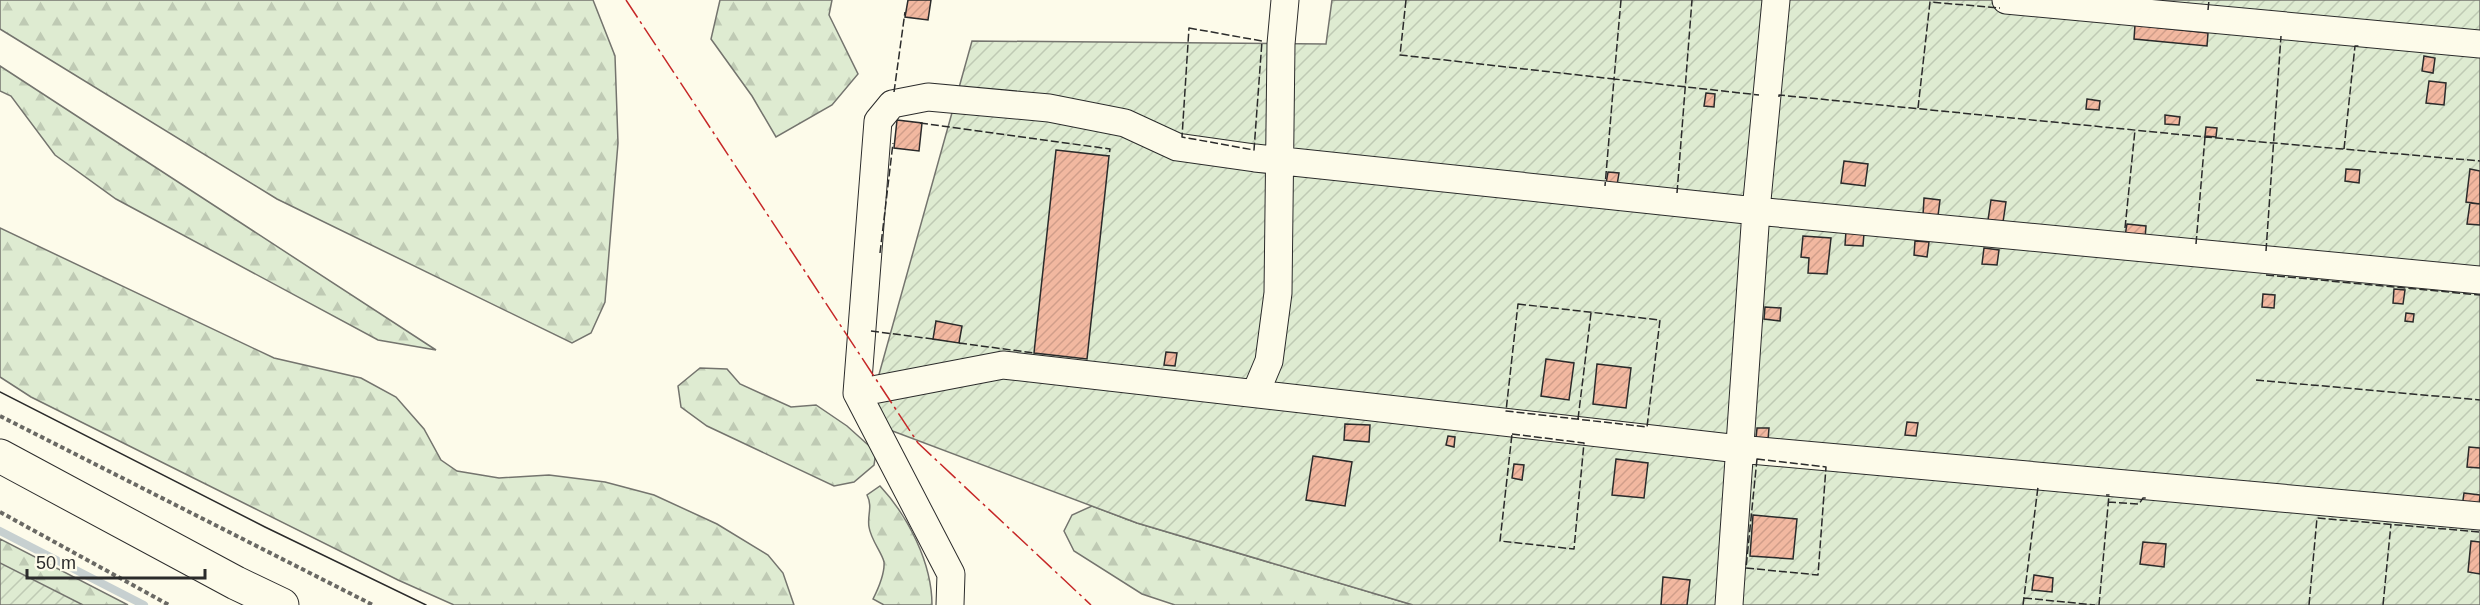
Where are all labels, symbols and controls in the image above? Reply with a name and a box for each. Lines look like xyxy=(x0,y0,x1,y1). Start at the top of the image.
scale bar xyxy=(27,542,206,580)
text: 50 m xyxy=(36,553,76,573)

